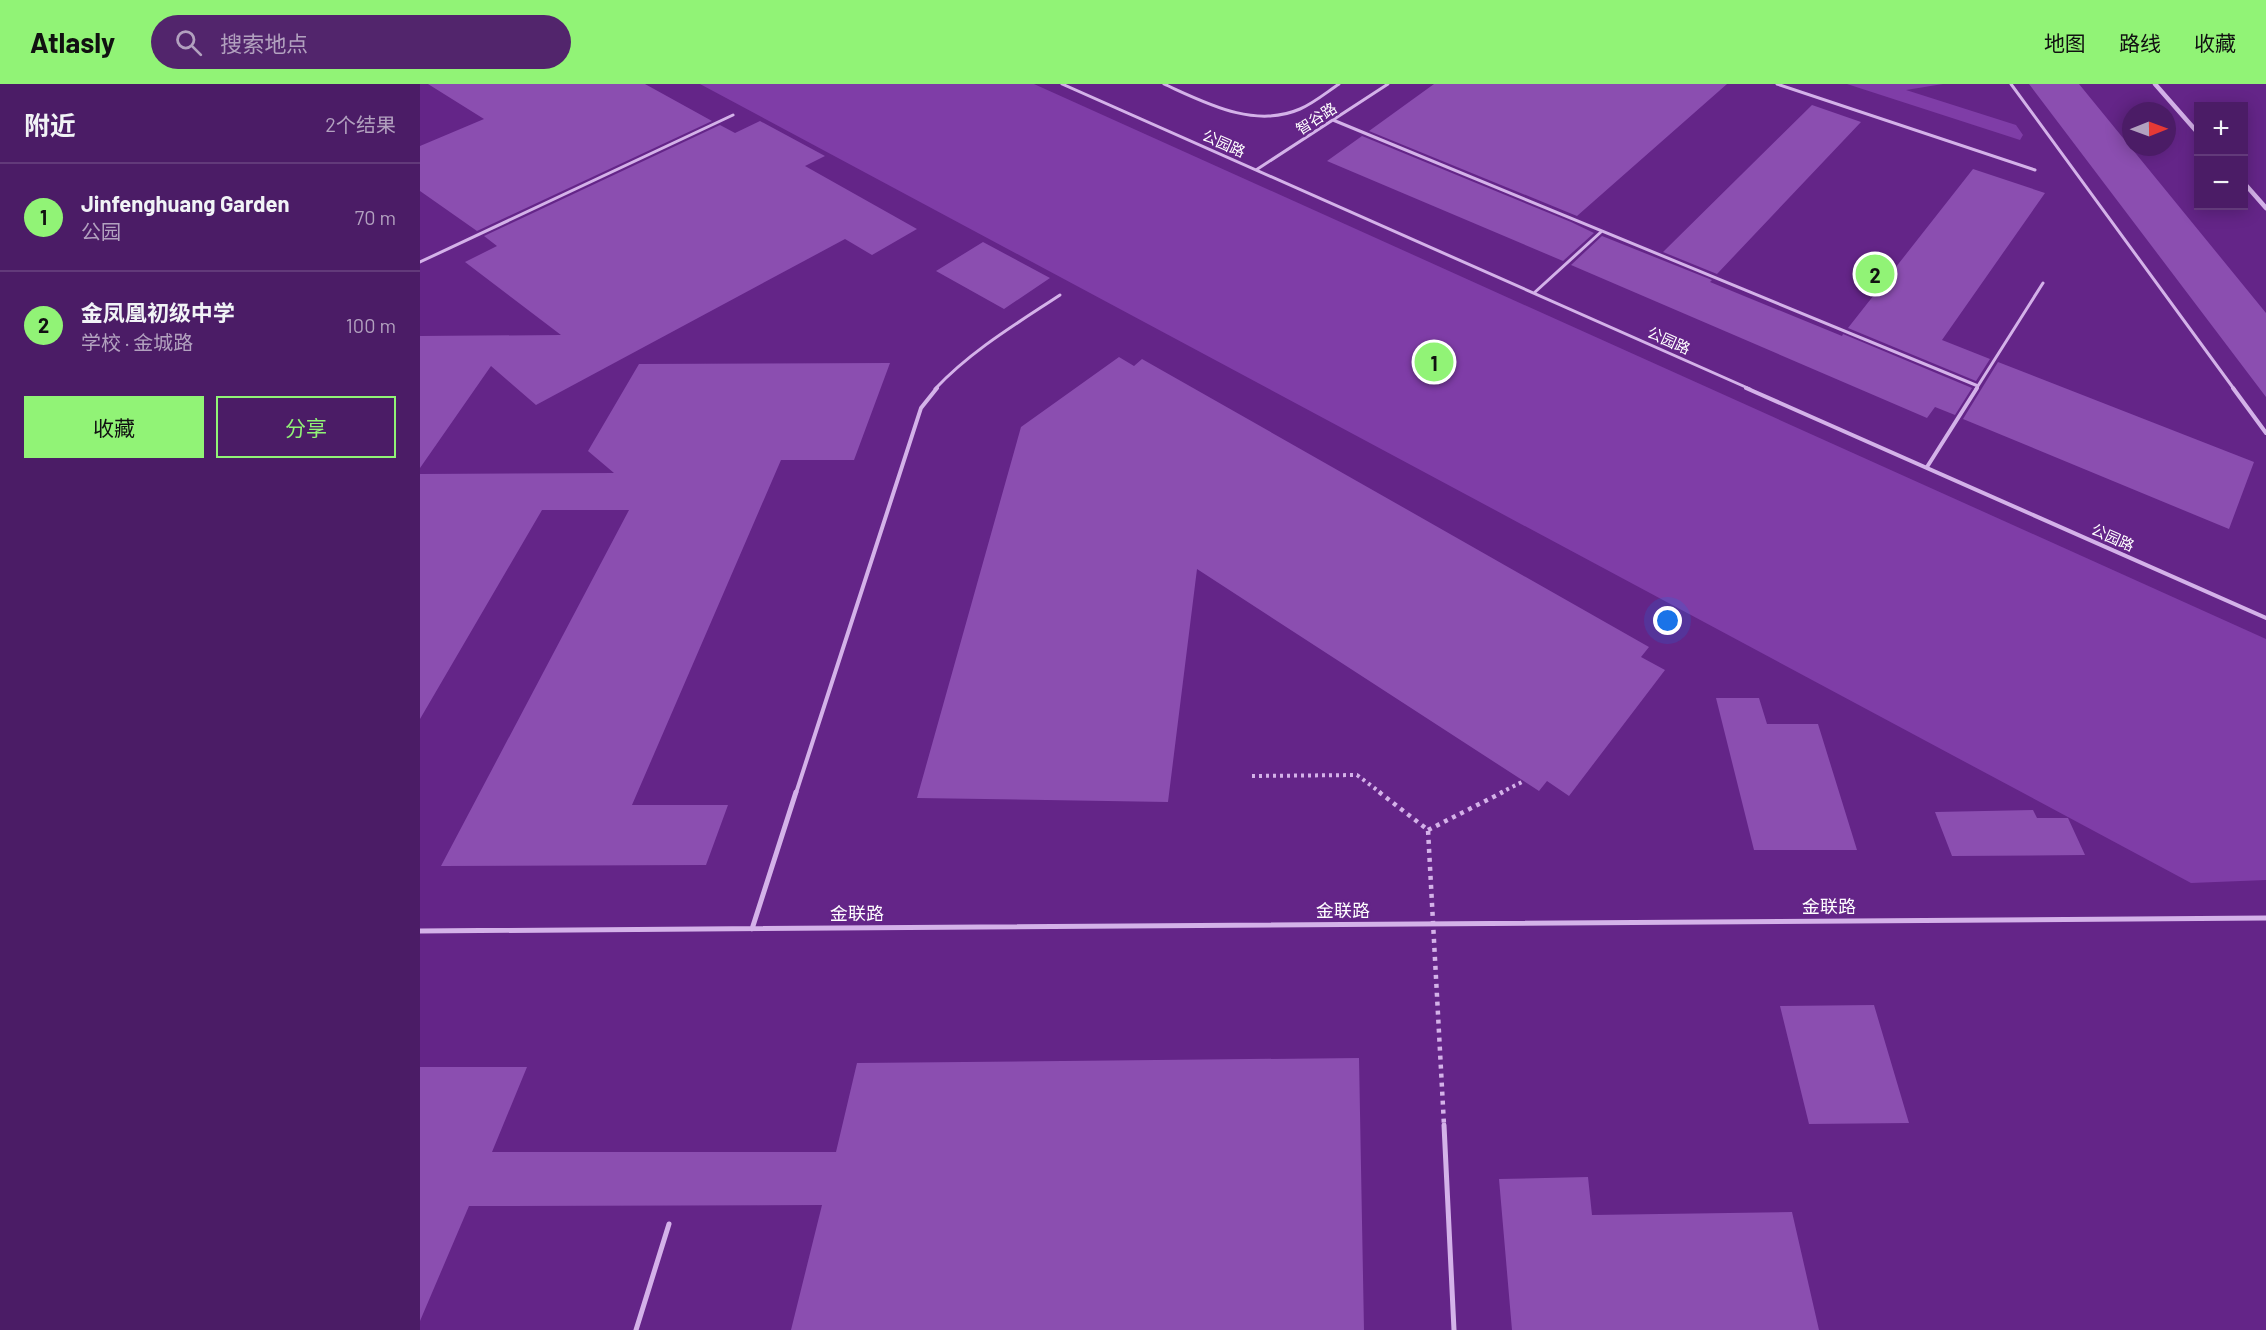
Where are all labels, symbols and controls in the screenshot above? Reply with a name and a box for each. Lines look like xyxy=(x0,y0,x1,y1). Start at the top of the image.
search box xyxy=(151,15,571,69)
text: Atlasly xyxy=(30,25,115,59)
icon: search xyxy=(172,26,205,59)
text: 搜索地点 xyxy=(220,30,308,56)
text: 地图 xyxy=(2044,30,2086,55)
text: 路线 xyxy=(2119,30,2161,55)
text: 收藏 xyxy=(2194,30,2236,55)
street label: 智谷路 xyxy=(1292,98,1340,138)
north arrow xyxy=(2122,102,2176,156)
map controls xyxy=(2194,102,2248,210)
button: + xyxy=(2194,102,2248,156)
text: 附近 xyxy=(24,109,76,140)
text: 2个结果 xyxy=(325,112,396,136)
street label: 公园路 xyxy=(1200,126,1248,160)
button: − xyxy=(2194,156,2248,210)
text: Jinfenghuang Garden xyxy=(81,190,290,216)
text: 1 xyxy=(40,205,47,229)
text: 70 m xyxy=(355,205,396,229)
text: 公园 xyxy=(81,219,121,243)
pin: 2 xyxy=(1856,252,1894,297)
text: 金凤凰初级中学 xyxy=(81,299,235,325)
text: 2 xyxy=(38,313,49,337)
text: 100 m xyxy=(346,313,396,337)
street label: 公园路 xyxy=(1645,323,1693,357)
text: 学校 · 金城路 xyxy=(81,330,193,354)
pin: 1 xyxy=(1414,340,1454,384)
button: 收藏 xyxy=(24,396,204,458)
button: 分享 xyxy=(216,396,396,458)
street label: 公园路 xyxy=(2089,520,2137,554)
your location xyxy=(1653,606,1682,635)
street label: 金联路 xyxy=(1802,895,1856,917)
street label: 金联路 xyxy=(1316,899,1370,921)
street label: 金联路 xyxy=(830,902,884,924)

